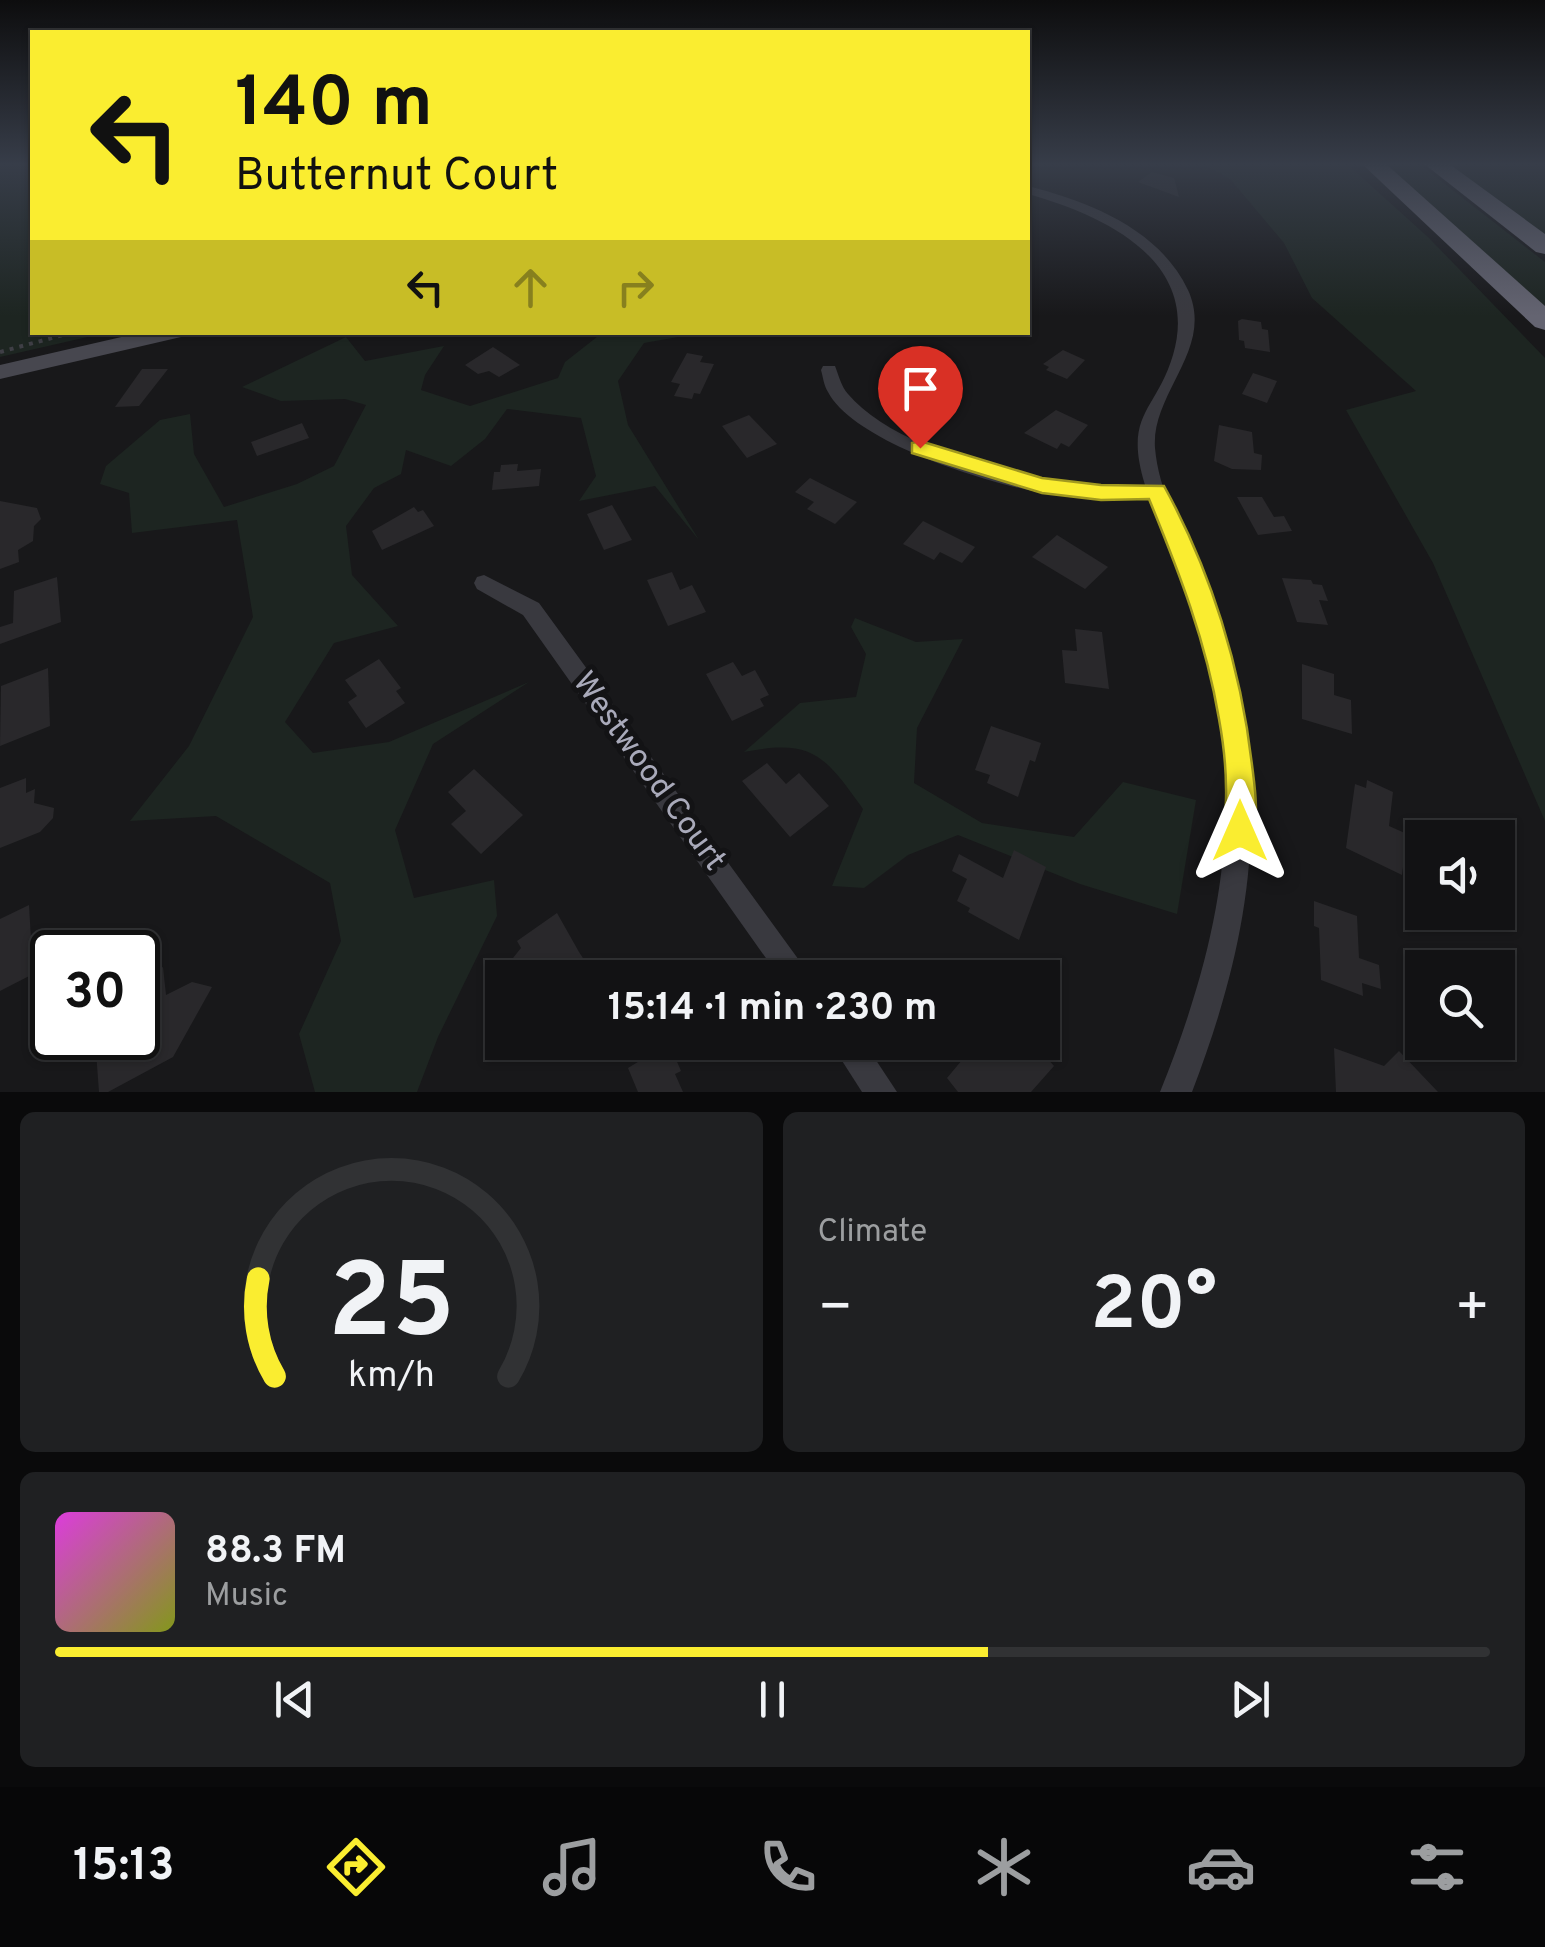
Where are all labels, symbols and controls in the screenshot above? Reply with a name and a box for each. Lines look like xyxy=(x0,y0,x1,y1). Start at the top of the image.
text: 140 m xyxy=(235,62,433,151)
icon: left xyxy=(70,70,200,200)
text: Butternut Court xyxy=(235,149,558,206)
icon: left xyxy=(398,260,453,315)
icon: ahead xyxy=(503,260,558,315)
icon: right xyxy=(608,260,663,315)
pin xyxy=(878,346,963,449)
icon: arrive xyxy=(893,361,948,416)
street label: Westwood Court xyxy=(562,665,734,879)
position arrow xyxy=(1188,779,1292,883)
map controls xyxy=(1405,820,1515,1060)
button: sound xyxy=(1405,820,1515,930)
speed limit sign: 30 xyxy=(30,930,160,1060)
button: search xyxy=(1405,950,1515,1060)
text: 15:14 · 1 min · 230 m xyxy=(608,985,937,1034)
text: Climate xyxy=(818,1213,927,1253)
text: 25 xyxy=(328,1242,455,1374)
text: 20° xyxy=(1091,1261,1217,1356)
text: − xyxy=(818,1275,853,1345)
text: + xyxy=(1455,1275,1490,1345)
text: km/h xyxy=(348,1354,435,1400)
text: 88.3 FM xyxy=(205,1528,346,1577)
text: Music xyxy=(205,1577,288,1617)
icon: previous xyxy=(267,1672,322,1727)
icon: pause xyxy=(745,1672,800,1727)
icon: next xyxy=(1223,1672,1278,1727)
icon: directions xyxy=(321,1832,391,1902)
icon: music xyxy=(537,1832,607,1902)
icon: phone xyxy=(753,1832,823,1902)
icon: climate xyxy=(969,1832,1039,1902)
icon: car xyxy=(1186,1832,1256,1902)
icon: filters xyxy=(1402,1832,1472,1902)
text: 15:13 xyxy=(73,1839,175,1896)

